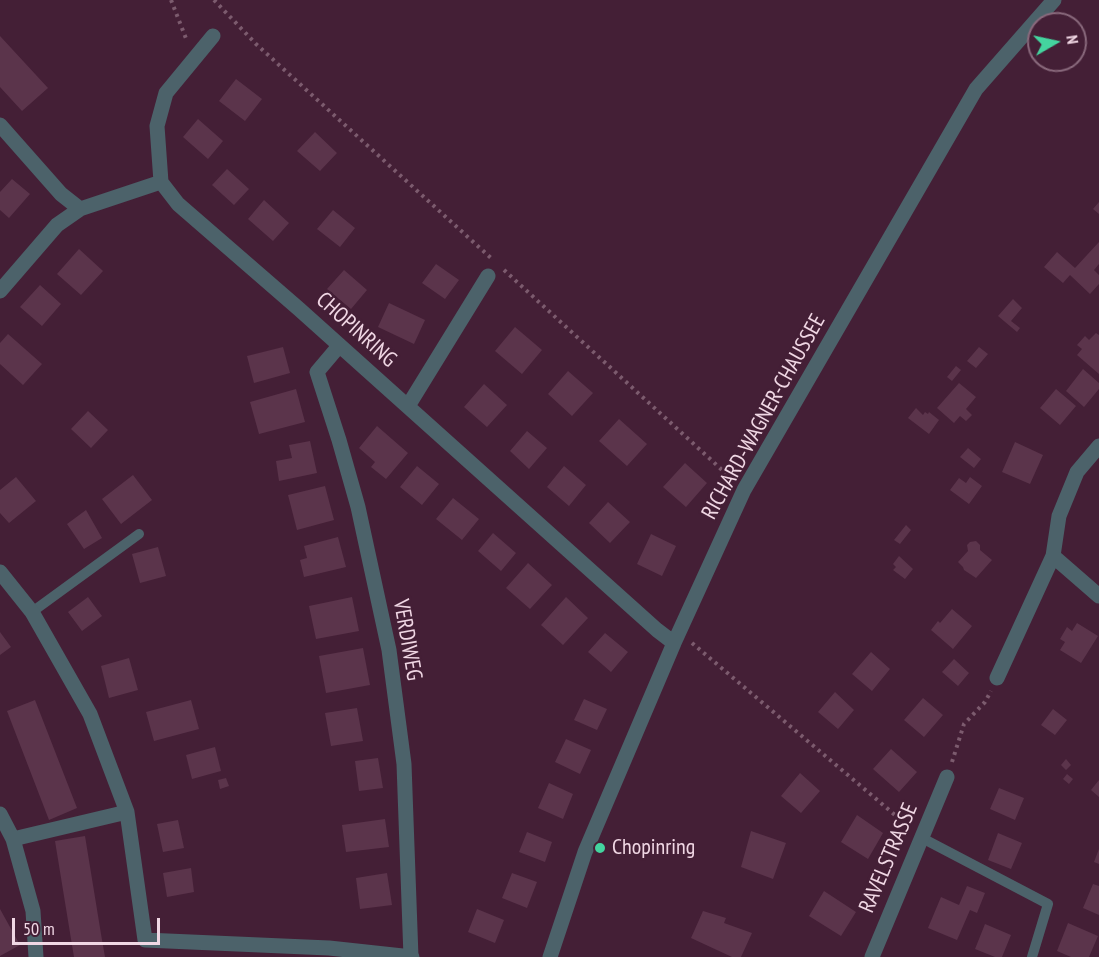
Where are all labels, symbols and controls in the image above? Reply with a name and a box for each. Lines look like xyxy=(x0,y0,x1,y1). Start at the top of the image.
north arrow xyxy=(1027,12,1087,72)
text: N xyxy=(1062,34,1083,45)
street label: CHOPINRING xyxy=(310,287,402,373)
street label: RICHARD-WAGNER-CHAUSSEE xyxy=(697,310,831,524)
street label: VERDIWEG xyxy=(387,597,427,683)
street label: RAVELSTRASSE xyxy=(854,799,924,917)
place label: Chopinring xyxy=(612,835,695,861)
marker: Chopinring xyxy=(593,841,607,855)
scale bar xyxy=(15,906,164,944)
text: 50 m xyxy=(23,917,55,940)

